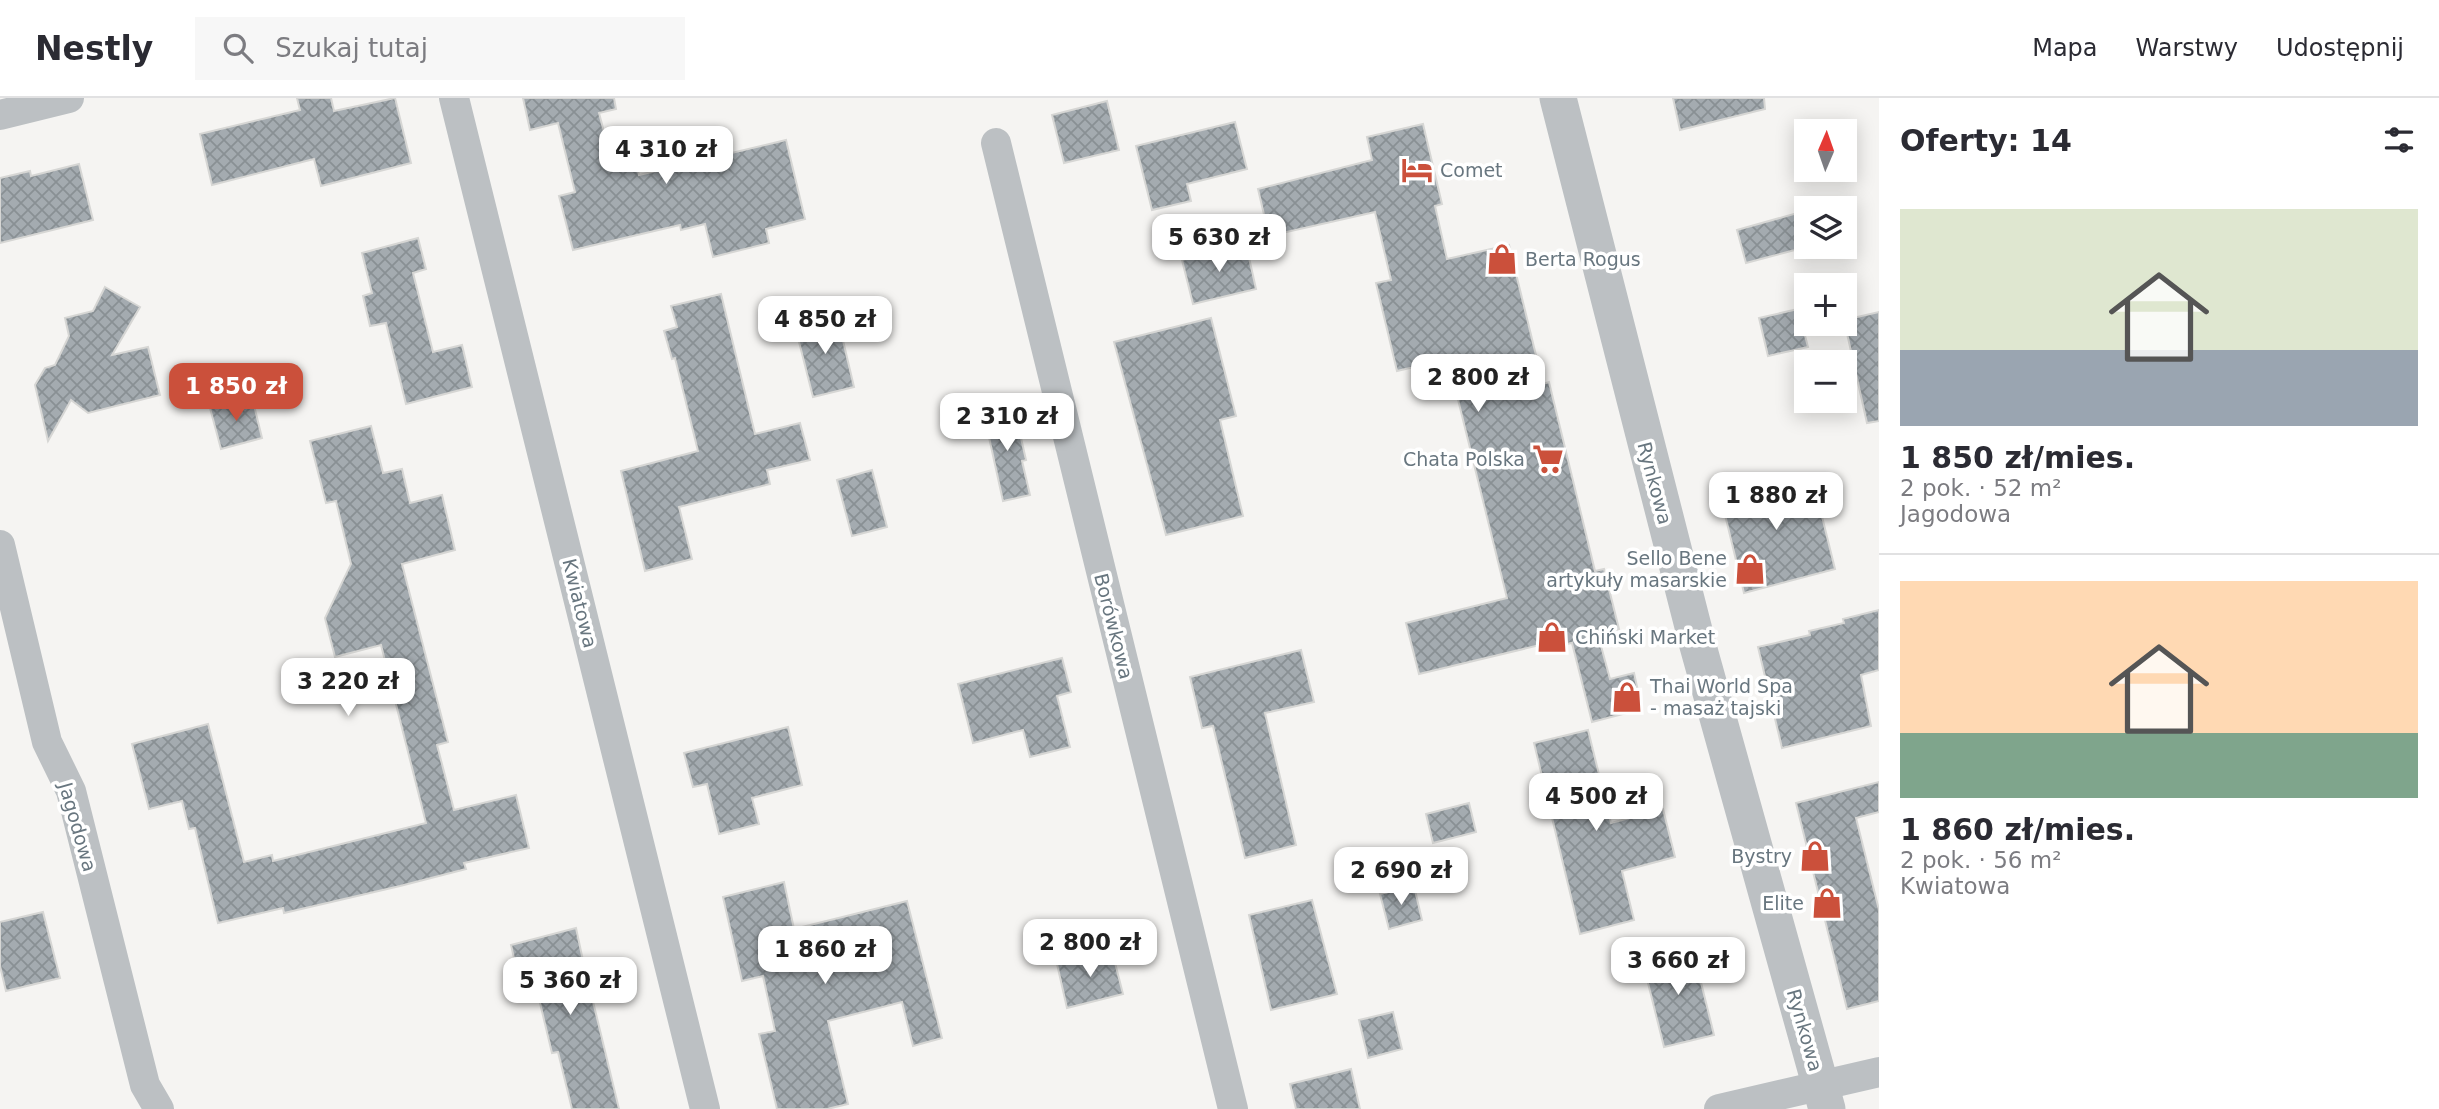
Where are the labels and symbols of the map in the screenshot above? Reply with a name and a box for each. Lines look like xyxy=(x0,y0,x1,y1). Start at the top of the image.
north arrow xyxy=(1794,119,1857,182)
pin: 4 310 zł xyxy=(594,126,738,186)
hotel icon: Comet xyxy=(1400,153,1434,187)
place label: Comet xyxy=(1440,159,1503,181)
pin: 5 630 zł xyxy=(1147,214,1291,274)
shop icon: Berta Rogus xyxy=(1485,242,1519,276)
place label: Berta Rogus xyxy=(1525,248,1641,270)
pin: 4 850 zł xyxy=(753,296,897,356)
pin: 2 800 zł xyxy=(1406,354,1550,414)
pin: 1 850 zł xyxy=(164,364,308,423)
pin: 2 310 zł xyxy=(935,394,1079,453)
street label: Rynkowa xyxy=(1633,439,1677,527)
supermarket icon: Chata Polska xyxy=(1531,442,1565,476)
place label: Chata Polska xyxy=(1403,448,1525,470)
pin: 1 880 zł xyxy=(1704,472,1848,532)
place label: Sello Bene artykuły masarskie xyxy=(1546,547,1727,591)
shop icon: Sello Bene artykuły masarskie xyxy=(1733,552,1767,586)
street label: Kwiatowa xyxy=(558,556,602,650)
street label: Borówkowa xyxy=(1090,571,1138,681)
shop icon: Chiński Market xyxy=(1535,620,1569,654)
place label: Chiński Market xyxy=(1575,626,1715,648)
pin: 3 220 zł xyxy=(276,658,420,718)
place label: Thai World Spa - masaż tajski xyxy=(1649,675,1793,719)
shop icon: Thai World Spa - masaż tajski xyxy=(1610,680,1644,714)
pin: 4 500 zł xyxy=(1524,774,1668,833)
street label: Jagodowa xyxy=(54,779,101,874)
shop icon: Bystry xyxy=(1798,839,1832,873)
place label: Bystry xyxy=(1731,845,1792,867)
pin: 2 690 zł xyxy=(1329,848,1473,907)
shop icon: Elite xyxy=(1810,886,1844,920)
place label: Elite xyxy=(1762,892,1804,914)
pin: 2 800 zł xyxy=(1018,920,1162,979)
pin: 1 860 zł xyxy=(753,926,897,986)
pin: 3 660 zł xyxy=(1606,937,1750,997)
pin: 5 360 zł xyxy=(498,958,642,1017)
street label: Rynkowa xyxy=(1783,986,1827,1074)

